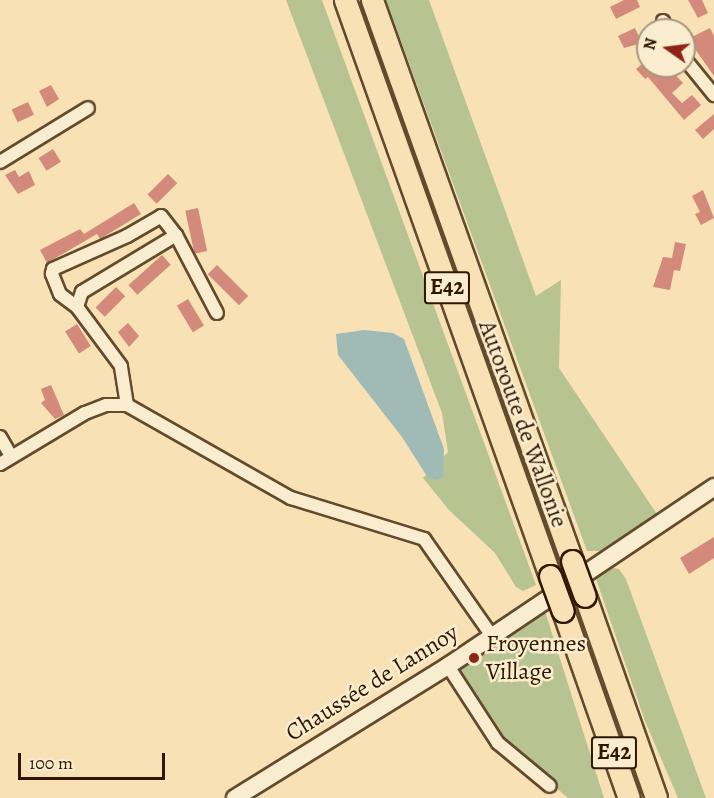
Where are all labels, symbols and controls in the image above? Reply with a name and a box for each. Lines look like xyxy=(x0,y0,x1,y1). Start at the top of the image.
north arrow xyxy=(636,18,696,78)
text: N xyxy=(638,36,663,52)
road number: E42 xyxy=(423,269,471,307)
street label: Autoroute de Wallonie xyxy=(472,317,574,531)
street label: Chaussée de Lannoy xyxy=(280,618,464,748)
place label: Froyennes Village xyxy=(486,630,586,686)
marker: Froyennes Village xyxy=(467,651,481,665)
road number: E42 xyxy=(590,734,638,772)
scale bar xyxy=(21,741,168,779)
text: 100 m xyxy=(29,751,73,775)

